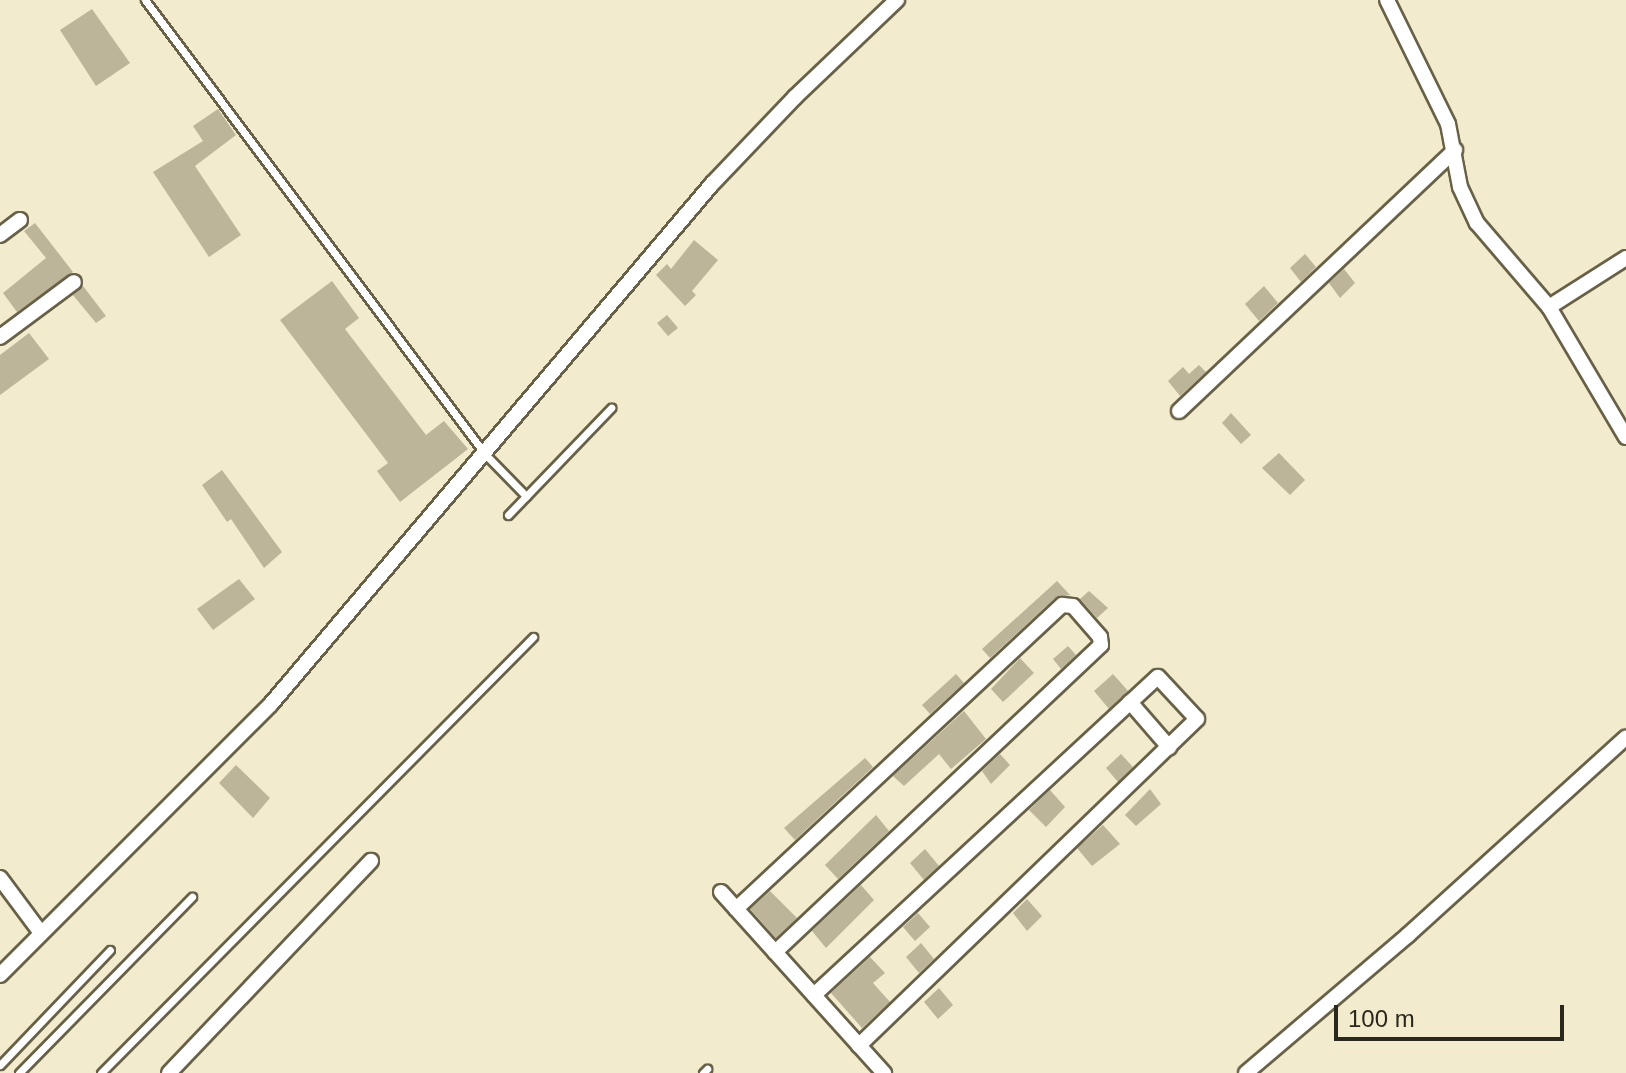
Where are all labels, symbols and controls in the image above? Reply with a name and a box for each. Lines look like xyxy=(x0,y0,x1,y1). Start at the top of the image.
scale bar xyxy=(1338,989,1568,1039)
text: 100 m xyxy=(1348,1005,1415,1032)

